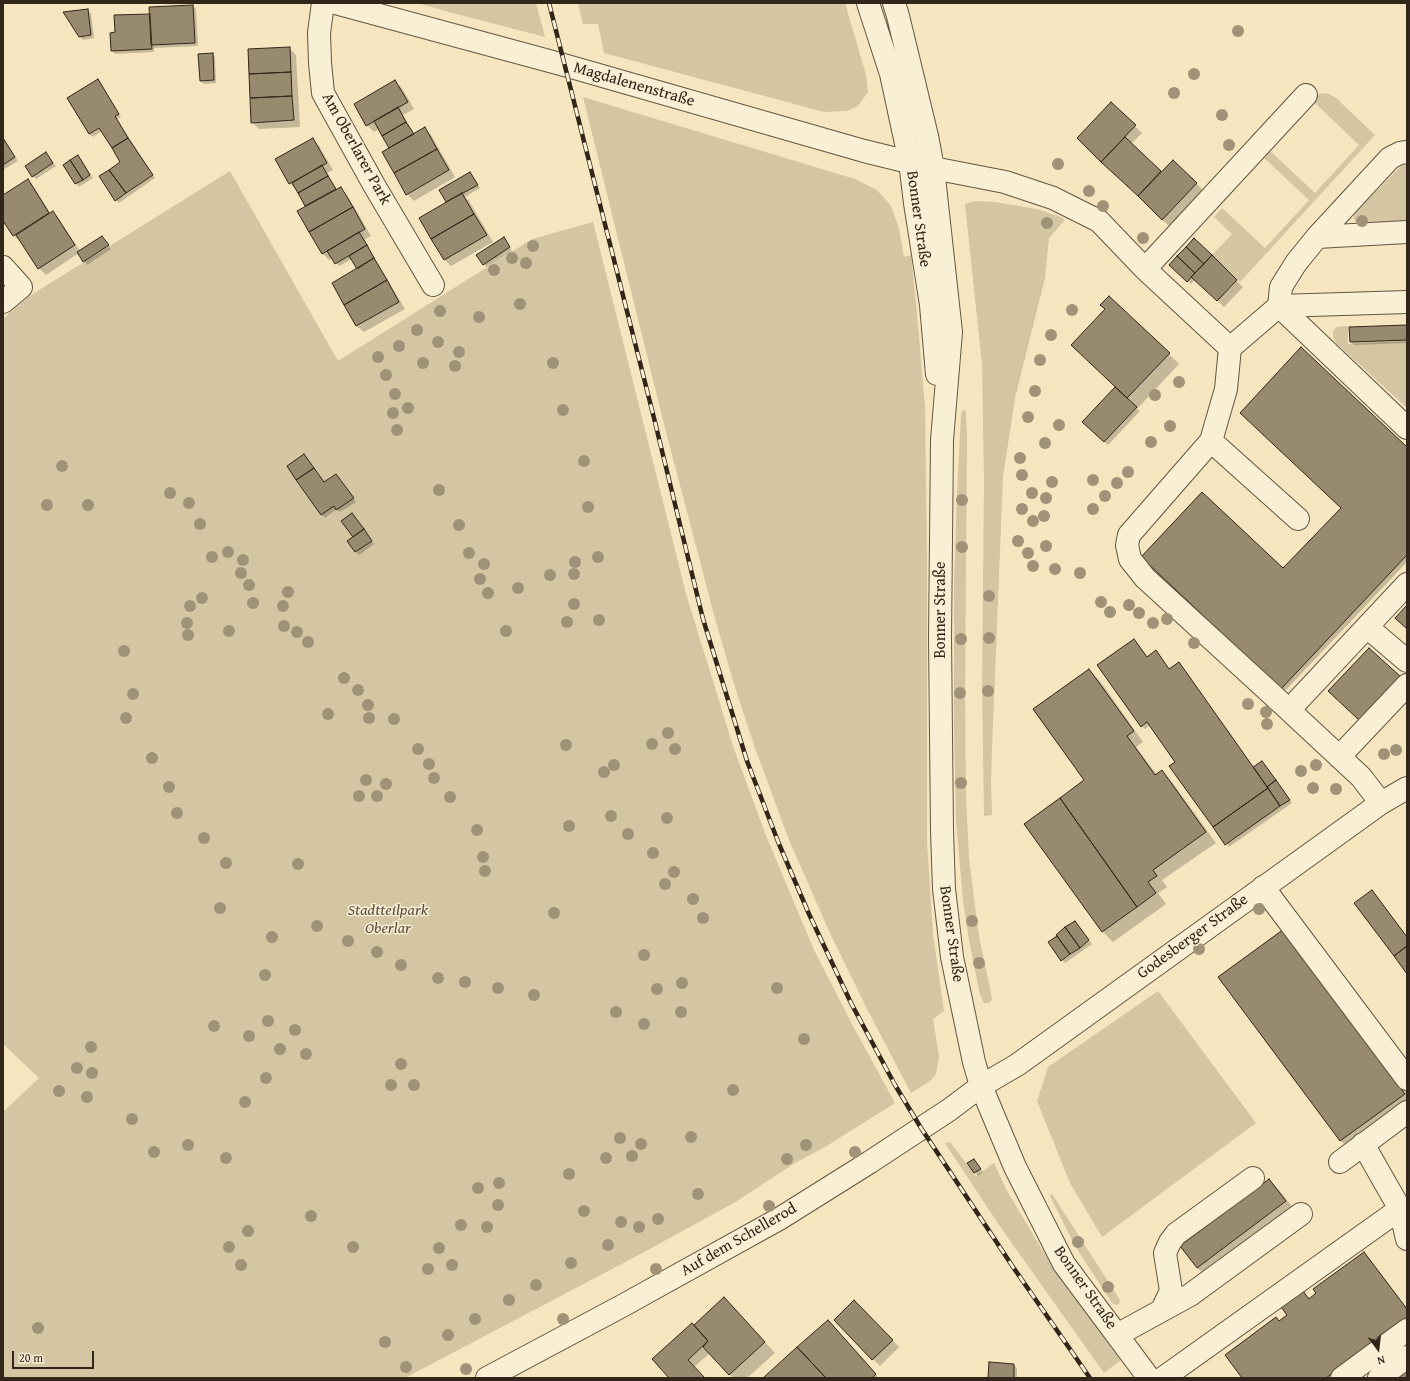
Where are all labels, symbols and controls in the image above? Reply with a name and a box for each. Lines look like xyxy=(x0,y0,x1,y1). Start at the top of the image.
street label: Magdalenenstraße xyxy=(571,59,697,111)
street label: Am Oberlarer Park xyxy=(317,90,395,208)
street label: Bonner Straße xyxy=(902,170,934,268)
street label: Bonner Straße xyxy=(931,561,951,659)
street label: Bonner Straße xyxy=(935,885,967,983)
street label: Godesberger Straße xyxy=(1134,890,1252,984)
park label: Stadtteilpark Oberlar xyxy=(348,901,428,939)
street label: Auf dem Schellerod xyxy=(678,1199,800,1281)
street label: Bonner Straße xyxy=(1049,1243,1121,1333)
north arrow xyxy=(1358,1329,1398,1369)
scale bar xyxy=(14,1343,96,1369)
text: 20 m xyxy=(19,1349,43,1366)
text: N xyxy=(1375,1352,1387,1369)

